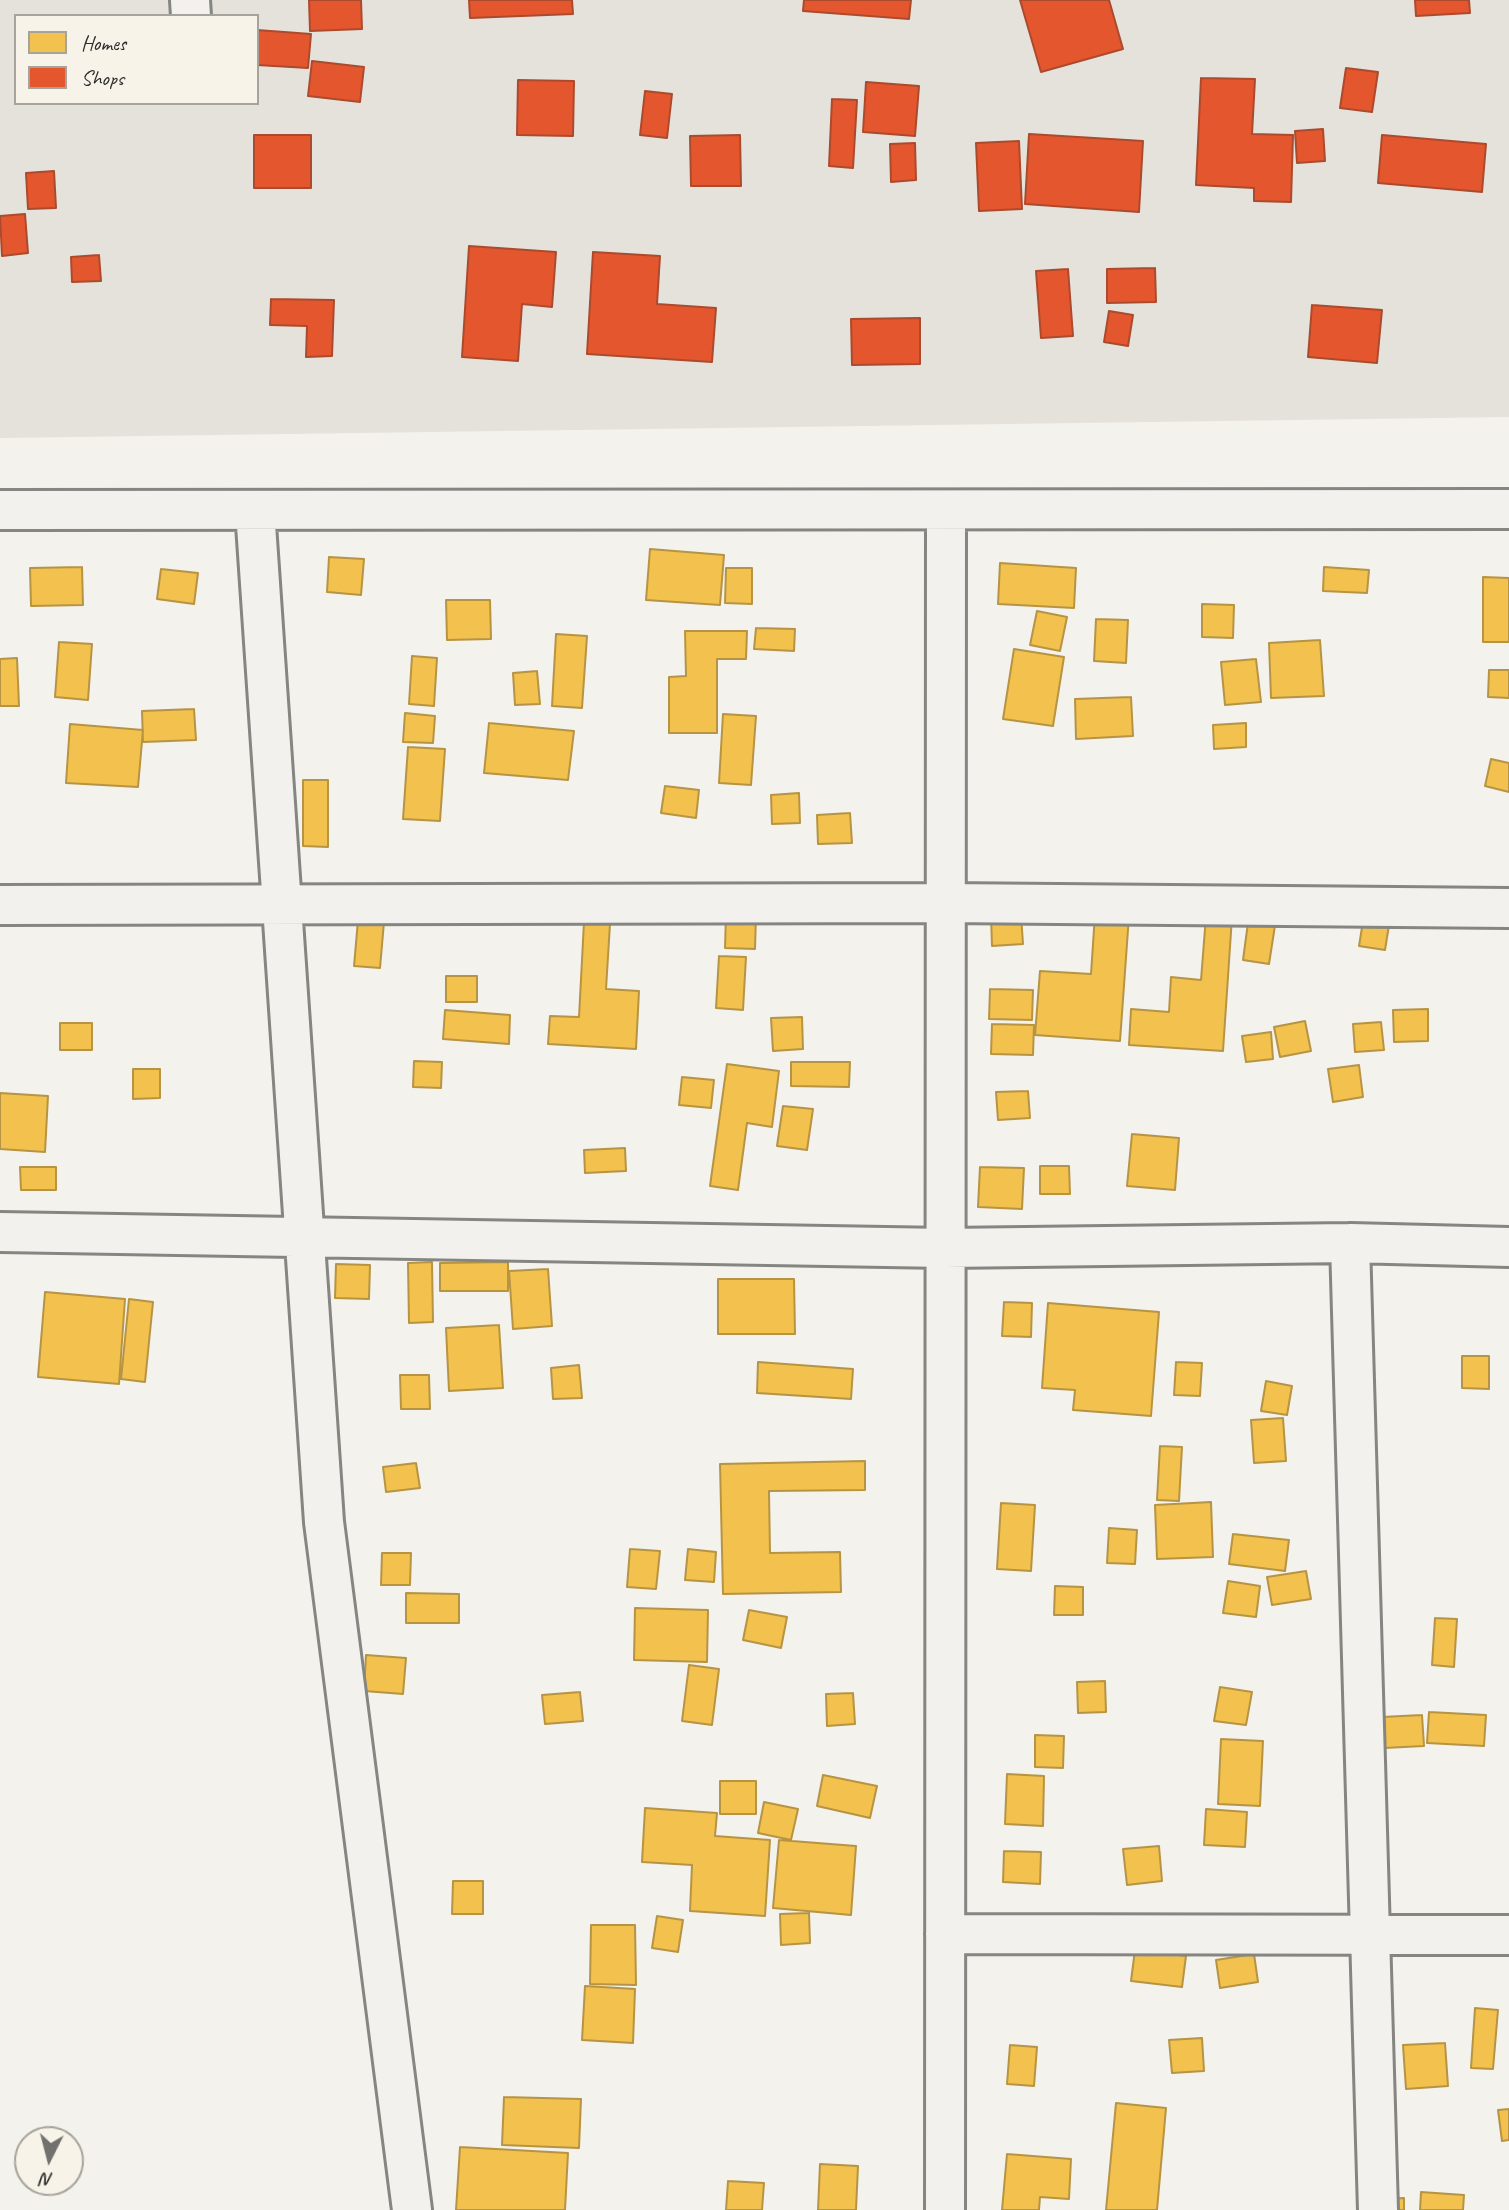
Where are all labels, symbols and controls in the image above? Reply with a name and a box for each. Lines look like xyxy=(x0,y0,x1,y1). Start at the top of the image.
legend xyxy=(14,14,259,105)
text: Homes xyxy=(81,30,126,56)
text: Shops xyxy=(81,65,124,91)
north arrow xyxy=(14,2126,84,2196)
text: N xyxy=(40,2167,54,2192)

